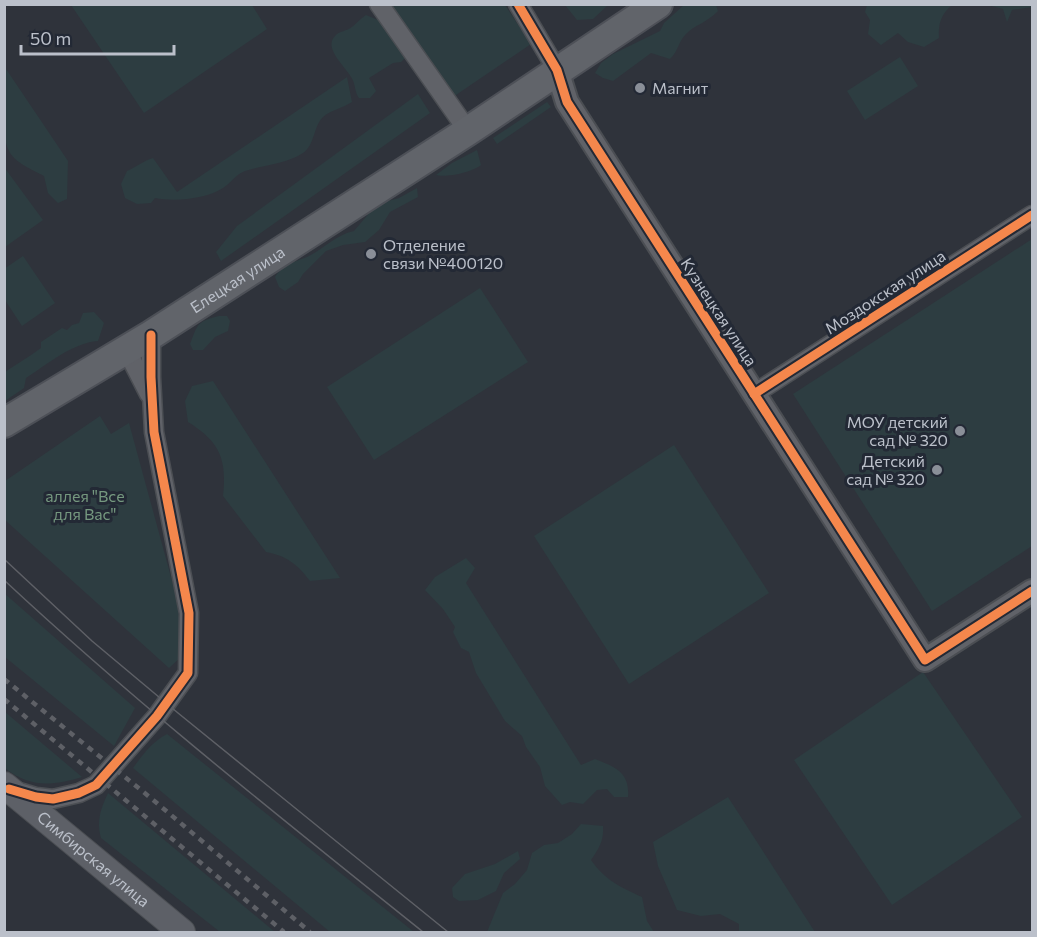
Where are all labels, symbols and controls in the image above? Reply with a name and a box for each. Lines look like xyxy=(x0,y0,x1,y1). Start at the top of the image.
scale bar xyxy=(21,18,174,56)
text: 50 m xyxy=(30,27,71,49)
place label: Магнит xyxy=(652,78,709,97)
marker: Магнит xyxy=(633,81,647,95)
place label: Отделение связи №400120 xyxy=(383,235,503,272)
street label: Елецкая улица xyxy=(186,242,288,316)
street label: Моздокская улица xyxy=(821,246,948,338)
marker: Отделение связи №400120 xyxy=(364,247,378,261)
street label: Кузнецкая улица xyxy=(677,254,761,369)
place label: МОУ детский сад № 320 xyxy=(847,412,948,449)
marker: МОУ детский сад № 320 xyxy=(953,424,967,438)
place label: Детский сад № 320 xyxy=(846,451,925,488)
marker: Детский сад № 320 xyxy=(930,463,944,477)
park label: аллея "Все для Вас" xyxy=(45,486,125,523)
street label: Симбирская улица xyxy=(34,807,154,910)

